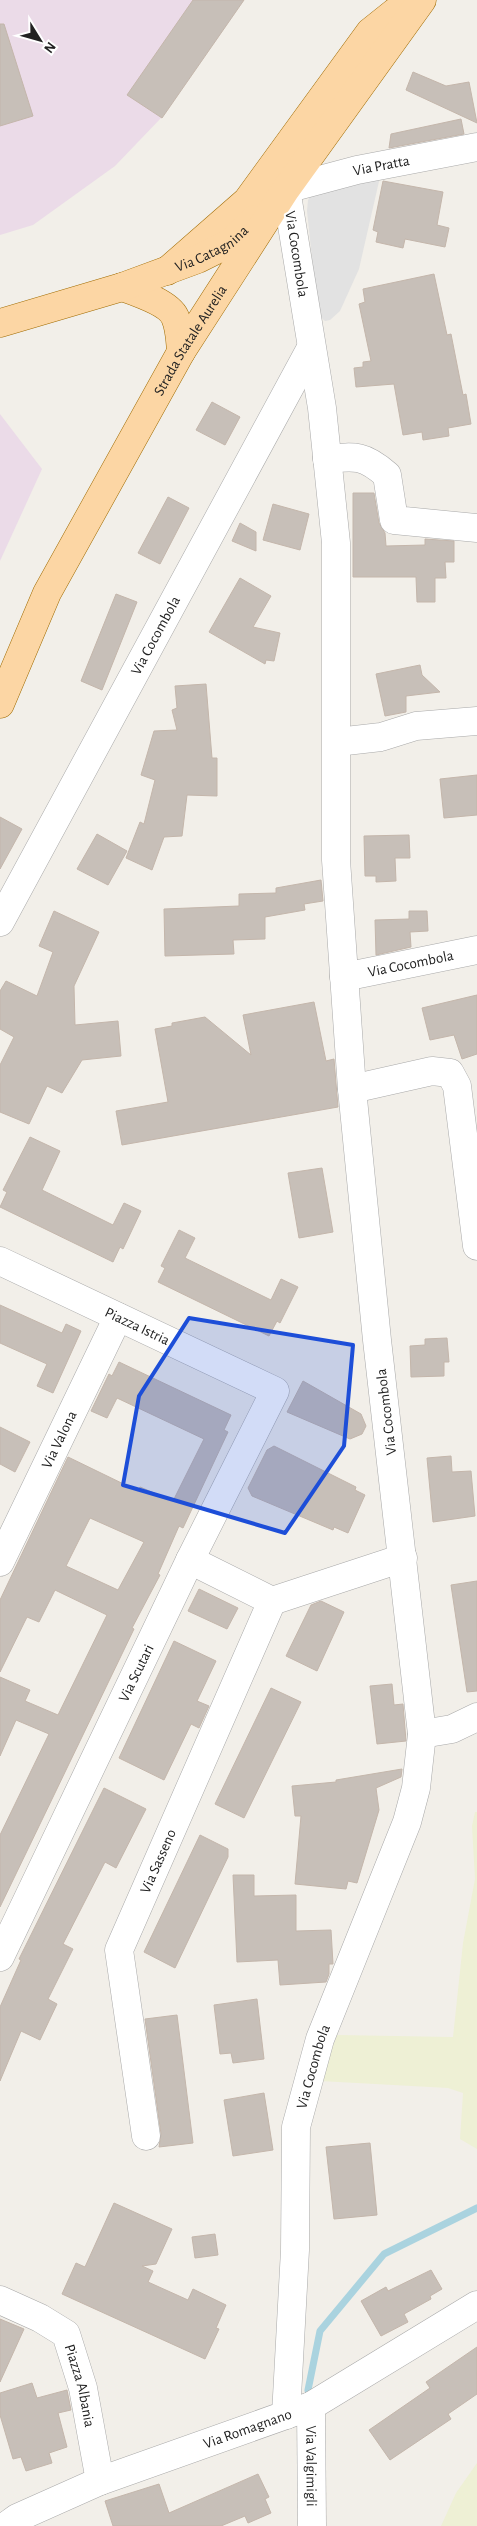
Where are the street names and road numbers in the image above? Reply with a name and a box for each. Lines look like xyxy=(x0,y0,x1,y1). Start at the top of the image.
street label: Via Pratta xyxy=(352,153,411,179)
street label: Via Cocombola xyxy=(282,210,311,298)
street label: Via Catagnina xyxy=(173,223,251,275)
street label: Strada Statale Aurelia xyxy=(151,283,230,398)
street label: Via Cocombola xyxy=(128,594,183,678)
street label: Via Cocombola xyxy=(367,948,455,980)
street label: Piazza Istria xyxy=(102,1305,172,1348)
street label: Via Cocombola xyxy=(374,1368,399,1456)
street label: Via Valona xyxy=(39,1409,80,1471)
street label: Via Scutari xyxy=(116,1642,157,1704)
street label: Via Sasseno xyxy=(138,1827,179,1896)
street label: Via Cocombola xyxy=(294,2022,333,2111)
street label: Piazza Albania xyxy=(62,2342,97,2429)
street label: Via Romagnano xyxy=(202,2406,294,2452)
street label: Via Valgimigli xyxy=(303,2425,319,2507)

